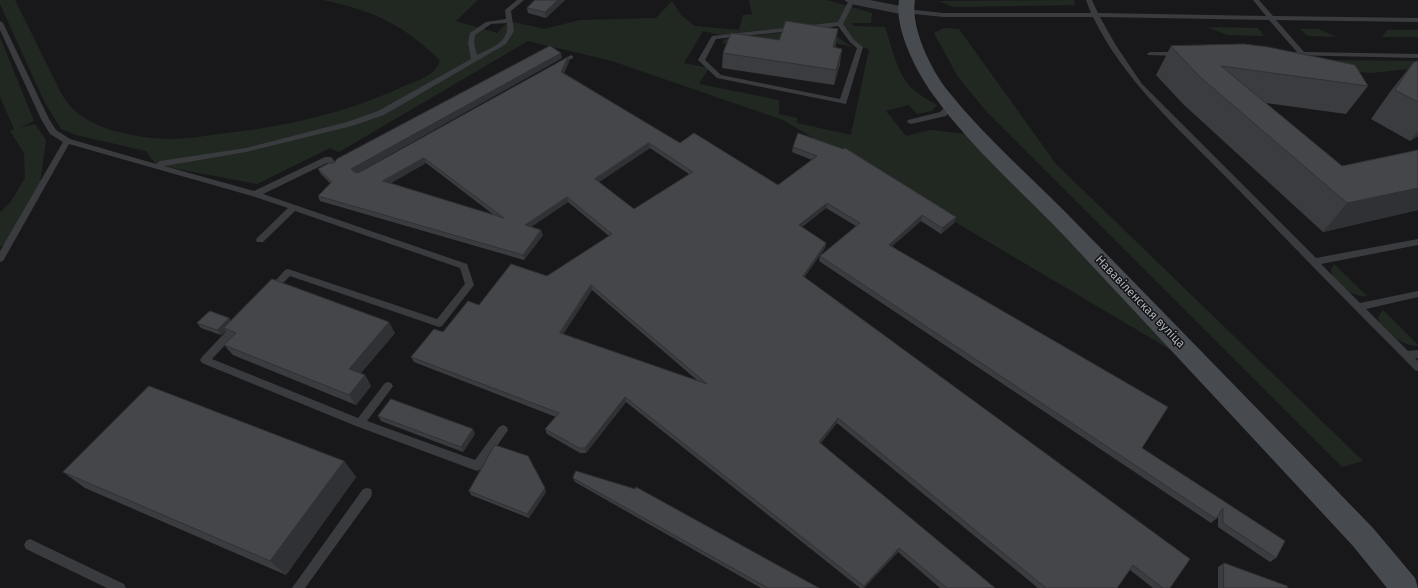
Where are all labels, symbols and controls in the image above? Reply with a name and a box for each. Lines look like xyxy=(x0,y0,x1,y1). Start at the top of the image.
street label: Нававіленская вуліца xyxy=(1092,253,1188,351)

